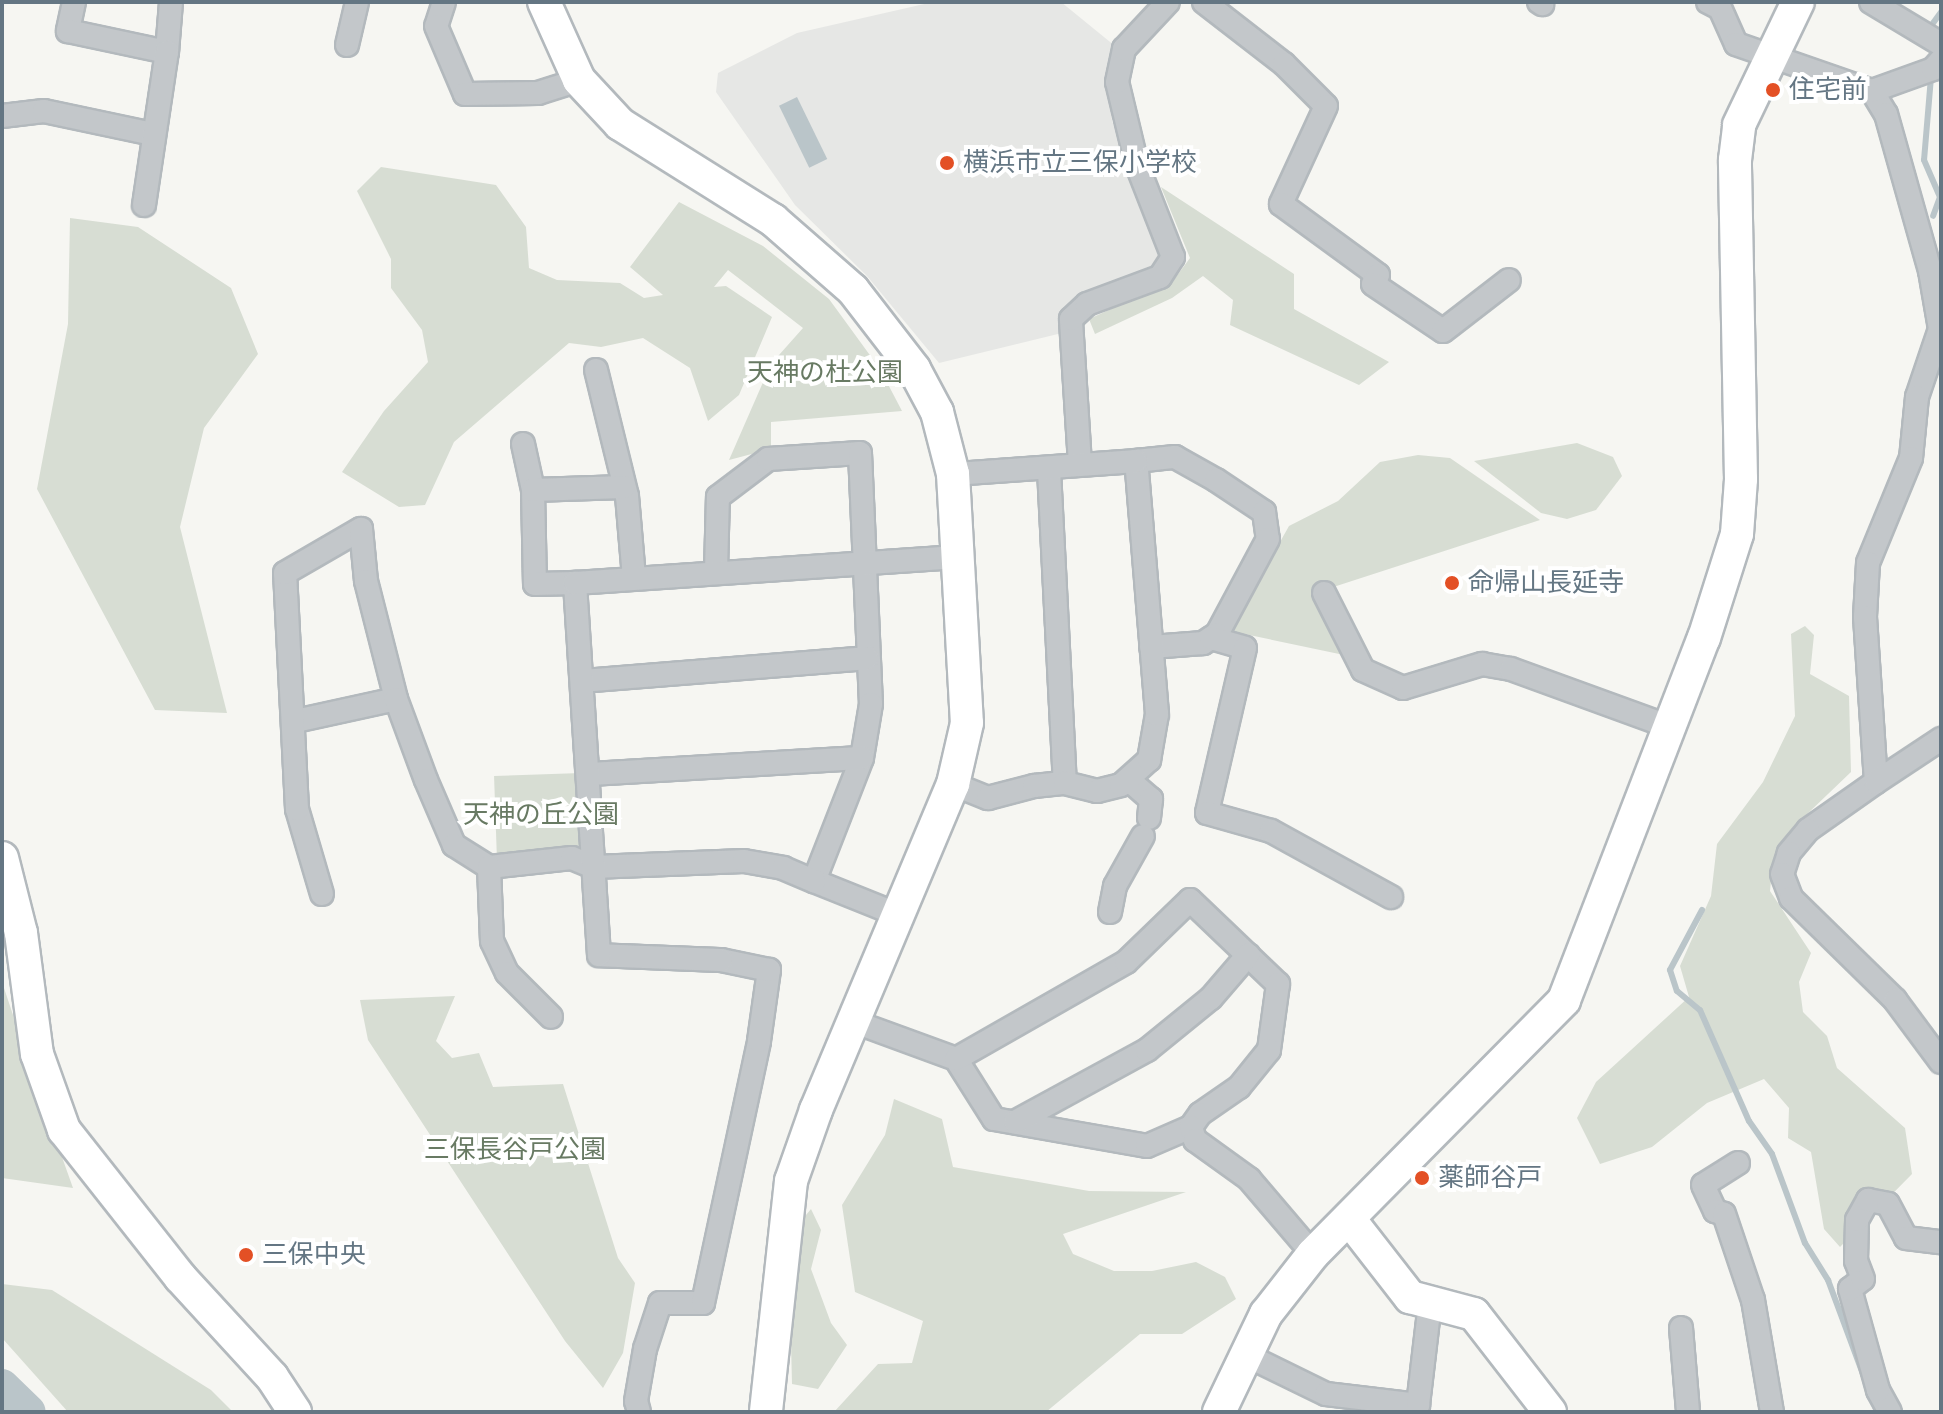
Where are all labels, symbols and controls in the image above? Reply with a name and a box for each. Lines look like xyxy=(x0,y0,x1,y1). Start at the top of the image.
place label: 住宅前 xyxy=(1789,74,1867,106)
marker: 住宅前 xyxy=(1764,81,1782,99)
place label: 横浜市立三保小学校 xyxy=(963,147,1197,179)
marker: 横浜市立三保小学校 xyxy=(938,154,956,172)
park label: 天神の杜公園 xyxy=(747,357,903,389)
place label: 命帰山長延寺 xyxy=(1468,567,1624,599)
marker: 命帰山長延寺 xyxy=(1443,574,1461,592)
park label: 天神の丘公園 xyxy=(463,799,619,831)
park label: 三保長谷戸公園 xyxy=(424,1134,606,1166)
place label: 薬師谷戸 xyxy=(1438,1162,1542,1194)
marker: 薬師谷戸 xyxy=(1413,1169,1431,1187)
place label: 三保中央 xyxy=(262,1239,366,1271)
marker: 三保中央 xyxy=(237,1246,255,1264)

